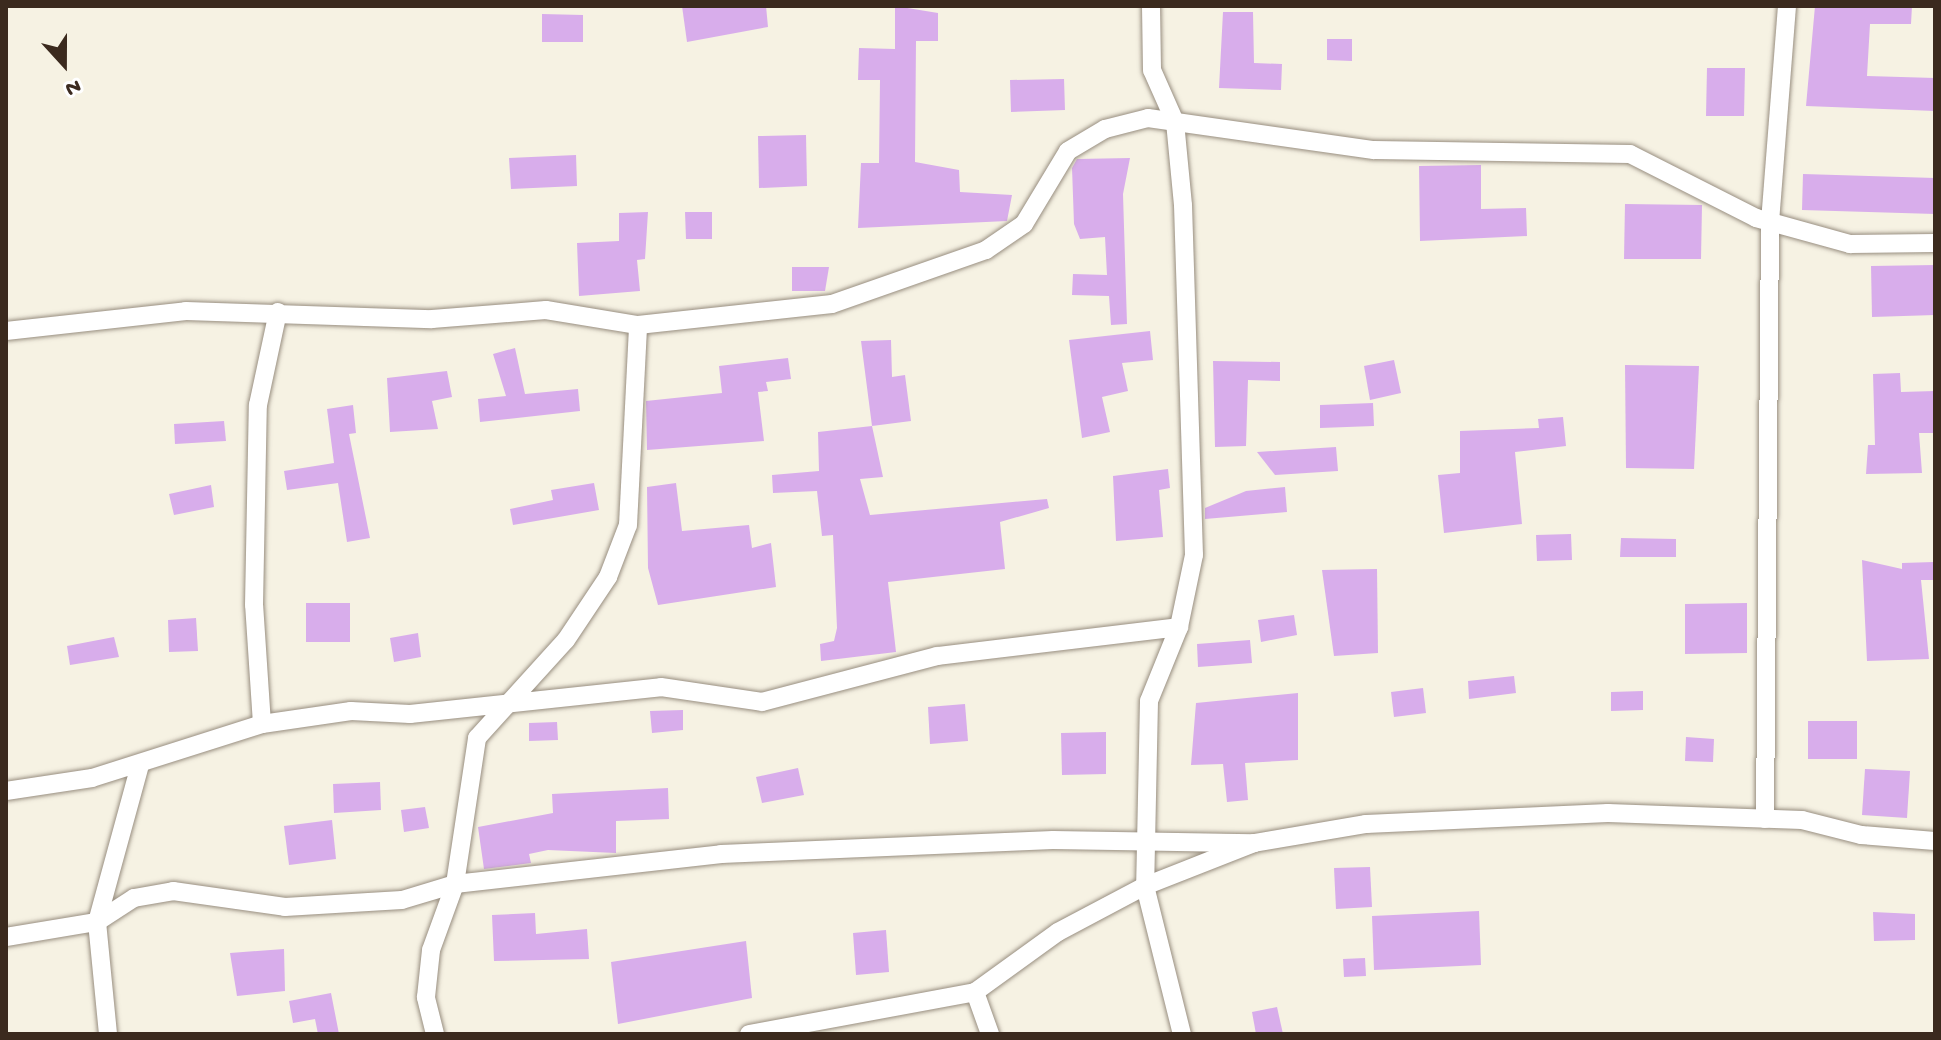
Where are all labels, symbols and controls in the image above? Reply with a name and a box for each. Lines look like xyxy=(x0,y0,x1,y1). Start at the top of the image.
north arrow xyxy=(24,24,104,104)
text: N xyxy=(61,72,84,101)

